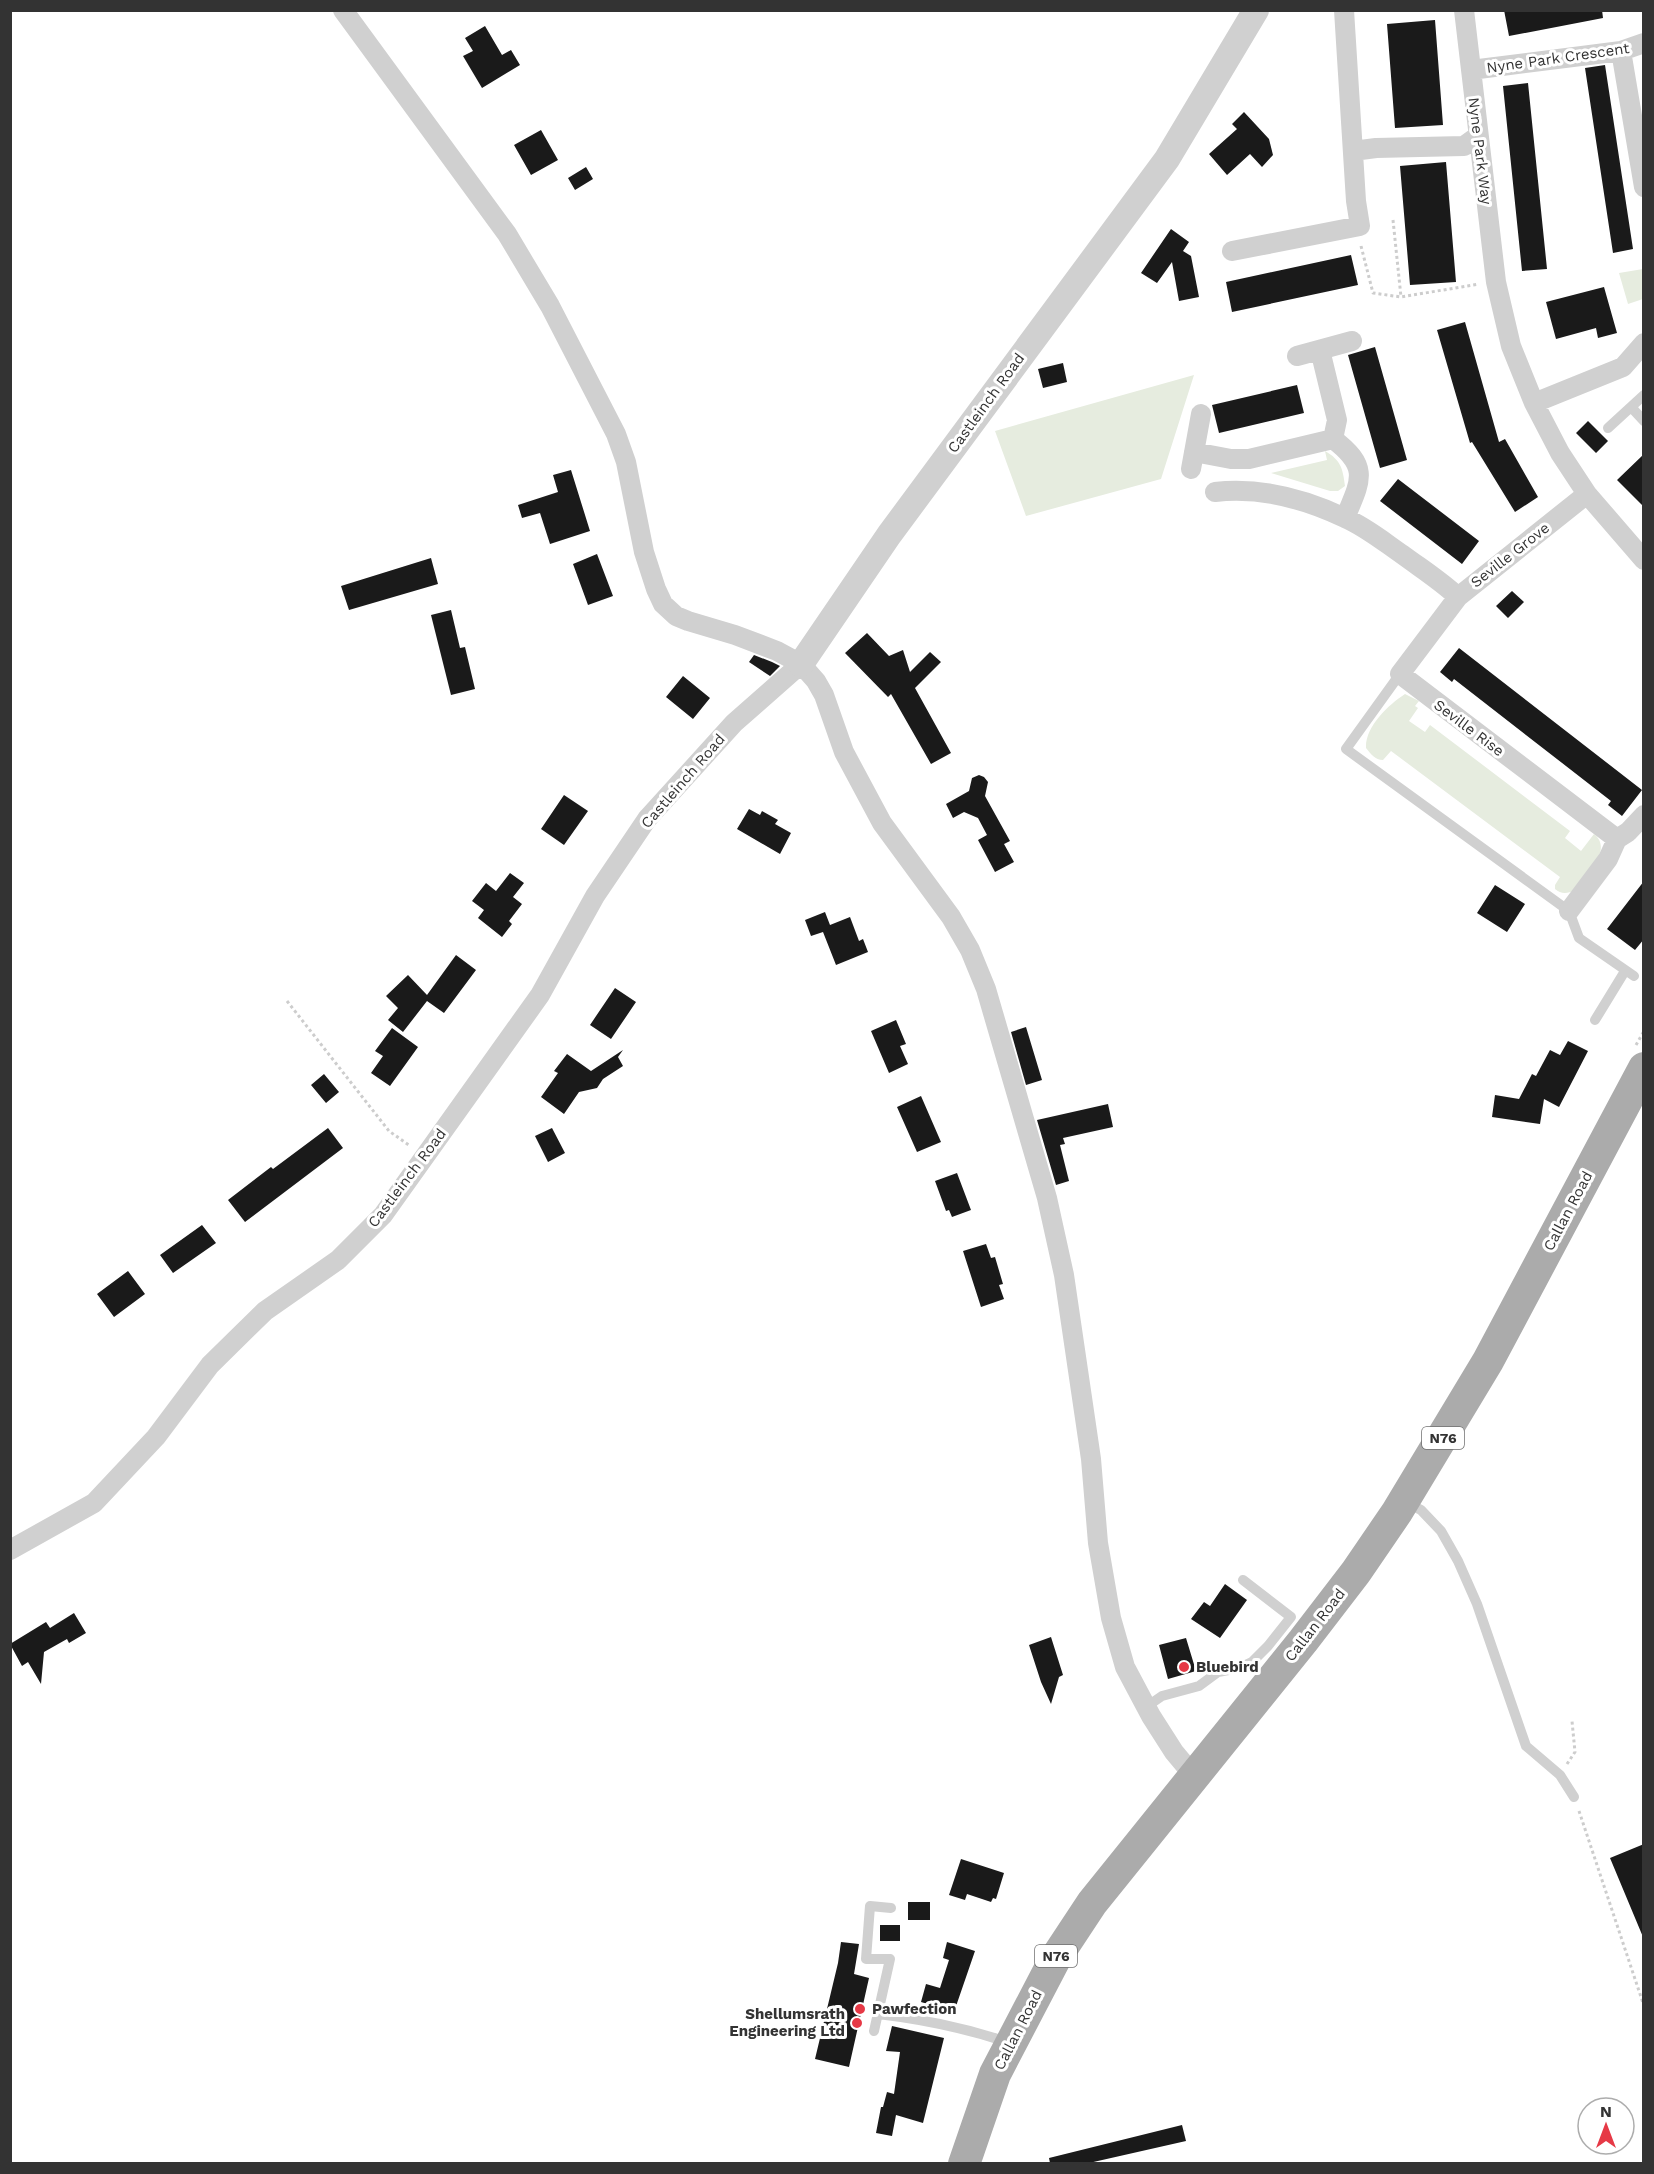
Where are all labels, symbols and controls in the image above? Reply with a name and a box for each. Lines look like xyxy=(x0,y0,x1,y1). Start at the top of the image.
street label: Nyne Park Crescent xyxy=(1485,39,1631,77)
street label: Nyne Park Way xyxy=(1464,96,1496,206)
street label: Castleinch Road xyxy=(944,350,1028,456)
street label: Seville Grove xyxy=(1467,519,1553,591)
street label: Seville Rise xyxy=(1430,696,1508,760)
street label: Castleinch Road xyxy=(637,730,729,832)
street label: Castleinch Road xyxy=(364,1125,450,1231)
street label: Callan Road xyxy=(1540,1168,1596,1254)
road number: N76 xyxy=(1422,1427,1464,1449)
street label: Callan Road xyxy=(1281,1585,1349,1665)
place label: Bluebird xyxy=(1196,1658,1259,1676)
marker: Bluebird xyxy=(1177,1660,1191,1674)
road number: N76 xyxy=(1035,1945,1077,1967)
street label: Callan Road xyxy=(990,1987,1046,2073)
place label: Pawfection xyxy=(872,2000,956,2018)
marker: Pawfection xyxy=(853,2002,867,2016)
place label: Shellumsrath Engineering Ltd xyxy=(729,2005,845,2040)
marker: Shellumsrath Engineering Ltd xyxy=(850,2016,864,2030)
north arrow xyxy=(1576,2096,1636,2156)
text: N xyxy=(1600,2102,1612,2121)

